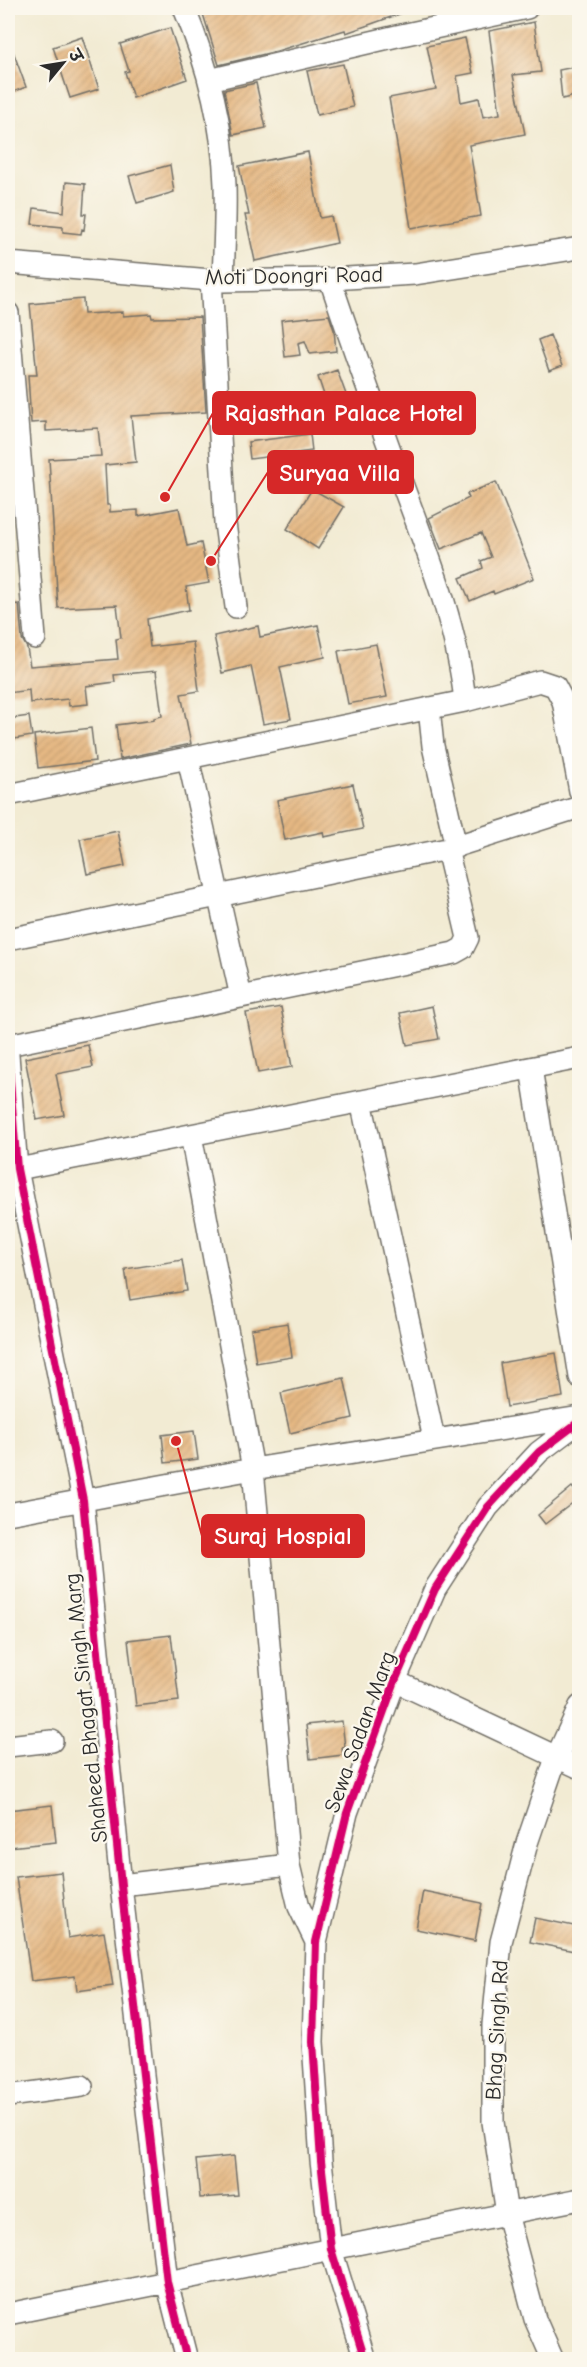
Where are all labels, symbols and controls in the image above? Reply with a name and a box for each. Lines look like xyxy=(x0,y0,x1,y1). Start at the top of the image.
north arrow xyxy=(33,33,93,93)
text: उ xyxy=(64,45,86,66)
street label: Moti Doongri Road xyxy=(205,261,383,291)
callout: Rajasthan Palace Hotel xyxy=(213,392,475,434)
text: Rajasthan Palace Hotel xyxy=(225,399,463,427)
callout: Suryaa Villa xyxy=(268,451,413,493)
text: Suryaa Villa xyxy=(280,459,400,487)
callout: Suraj Hospial xyxy=(202,1515,364,1557)
text: Suraj Hospial xyxy=(214,1522,352,1550)
street label: Shaheed Bhagat Singh Marg xyxy=(59,1572,113,1844)
street label: Sewa Sadan Marg xyxy=(319,1648,401,1816)
street label: Bhag Singh Rd xyxy=(480,1959,514,2101)

